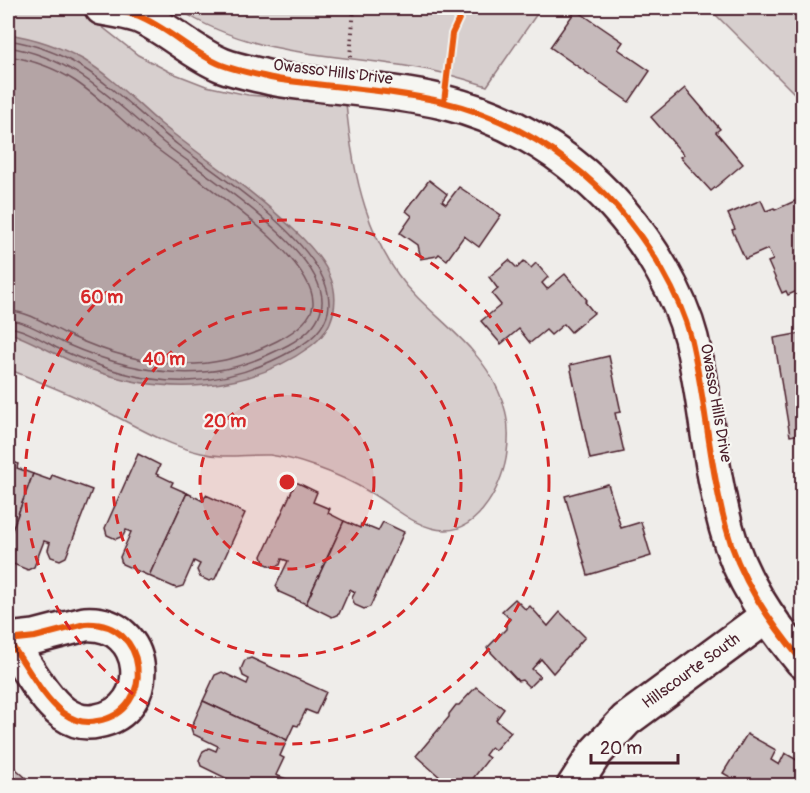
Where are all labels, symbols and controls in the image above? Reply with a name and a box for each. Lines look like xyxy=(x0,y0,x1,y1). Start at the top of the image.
street label: Owasso Hills Drive xyxy=(272,55,394,89)
text: 60 m xyxy=(81,286,123,309)
street label: Owasso Hills Drive xyxy=(696,342,736,464)
text: 40 m xyxy=(143,348,185,371)
text: 20 m xyxy=(204,410,246,433)
centre of rings xyxy=(277,472,297,492)
street label: Hillscourte South xyxy=(638,629,744,713)
scale bar xyxy=(591,727,678,765)
text: 20 m xyxy=(600,737,642,760)

